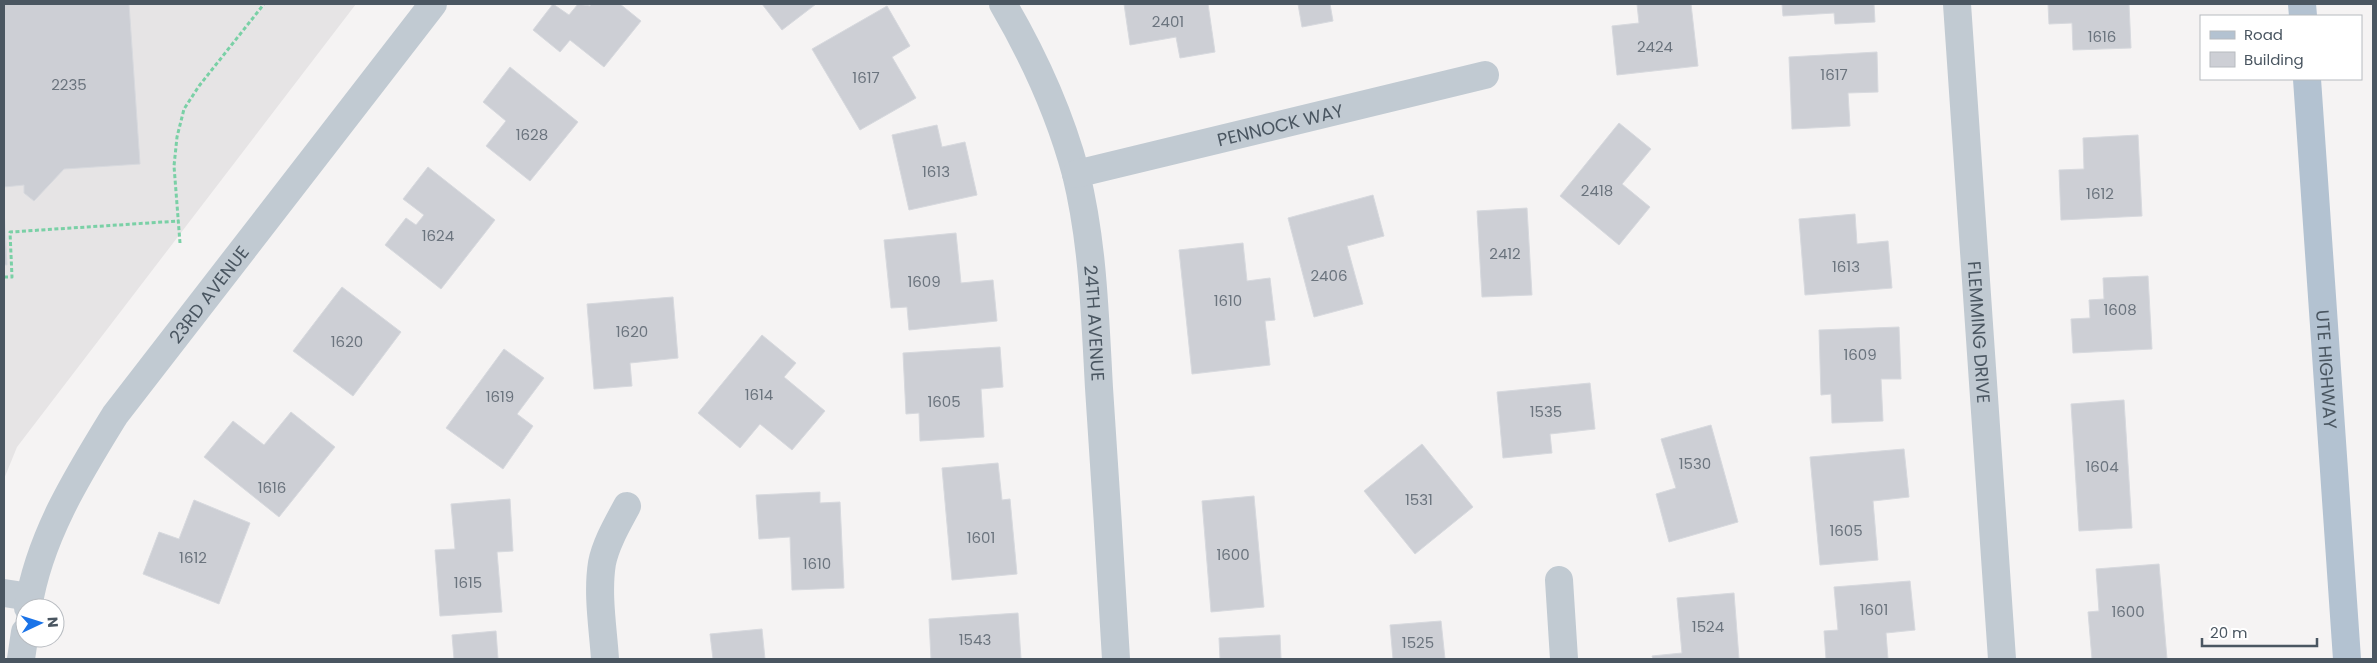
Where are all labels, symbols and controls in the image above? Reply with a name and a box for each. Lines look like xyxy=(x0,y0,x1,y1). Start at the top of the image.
house number: 2401 xyxy=(1152,11,1184,32)
legend xyxy=(2200,15,2362,80)
text: Road xyxy=(2244,24,2283,45)
house number: 1616 xyxy=(2088,26,2116,47)
house number: 2424 xyxy=(1637,36,1673,57)
text: Building xyxy=(2244,49,2304,70)
house number: 1617 xyxy=(1820,64,1848,85)
house number: 1617 xyxy=(852,67,880,88)
house number: 2235 xyxy=(51,74,87,95)
street label: PENNOCK WAY xyxy=(1215,97,1346,152)
house number: 1628 xyxy=(516,124,548,145)
house number: 1613 xyxy=(922,161,950,182)
house number: 2418 xyxy=(1581,180,1613,201)
house number: 1612 xyxy=(2086,183,2114,204)
house number: 1624 xyxy=(422,225,454,246)
street label: 23RD AVENUE xyxy=(163,240,254,348)
house number: 2412 xyxy=(1489,243,1521,264)
house number: 1613 xyxy=(1832,256,1860,277)
street label: FLEMMING DRIVE xyxy=(1962,260,1997,404)
street label: 24TH AVENUE xyxy=(1079,264,1111,382)
house number: 2406 xyxy=(1310,265,1348,286)
house number: 1609 xyxy=(907,271,941,292)
house number: 1610 xyxy=(1214,290,1242,311)
house number: 1608 xyxy=(2103,299,2137,320)
street label: UTE HIGHWAY xyxy=(2310,309,2344,430)
house number: 1620 xyxy=(616,321,648,342)
house number: 1620 xyxy=(331,331,363,352)
house number: 1609 xyxy=(1843,344,1877,365)
house number: 1614 xyxy=(745,384,773,405)
house number: 1619 xyxy=(486,386,514,407)
house number: 1605 xyxy=(927,391,961,412)
house number: 1535 xyxy=(1530,401,1562,422)
house number: 1530 xyxy=(1679,453,1711,474)
house number: 1604 xyxy=(2085,456,2119,477)
house number: 1616 xyxy=(258,477,286,498)
house number: 1531 xyxy=(1405,489,1433,510)
house number: 1605 xyxy=(1829,520,1863,541)
house number: 1601 xyxy=(967,527,995,548)
house number: 1600 xyxy=(1216,544,1250,565)
house number: 1612 xyxy=(179,547,207,568)
house number: 1610 xyxy=(803,553,831,574)
house number: 1615 xyxy=(454,572,482,593)
north arrow xyxy=(15,598,65,648)
house number: 1601 xyxy=(1860,599,1888,620)
house number: 1600 xyxy=(2111,601,2145,622)
text: N xyxy=(43,616,63,628)
house number: 1524 xyxy=(1692,616,1724,637)
scale bar xyxy=(2202,616,2317,648)
text: 20 m xyxy=(2210,622,2248,643)
house number: 1543 xyxy=(959,629,991,650)
house number: 1525 xyxy=(1402,632,1434,653)

